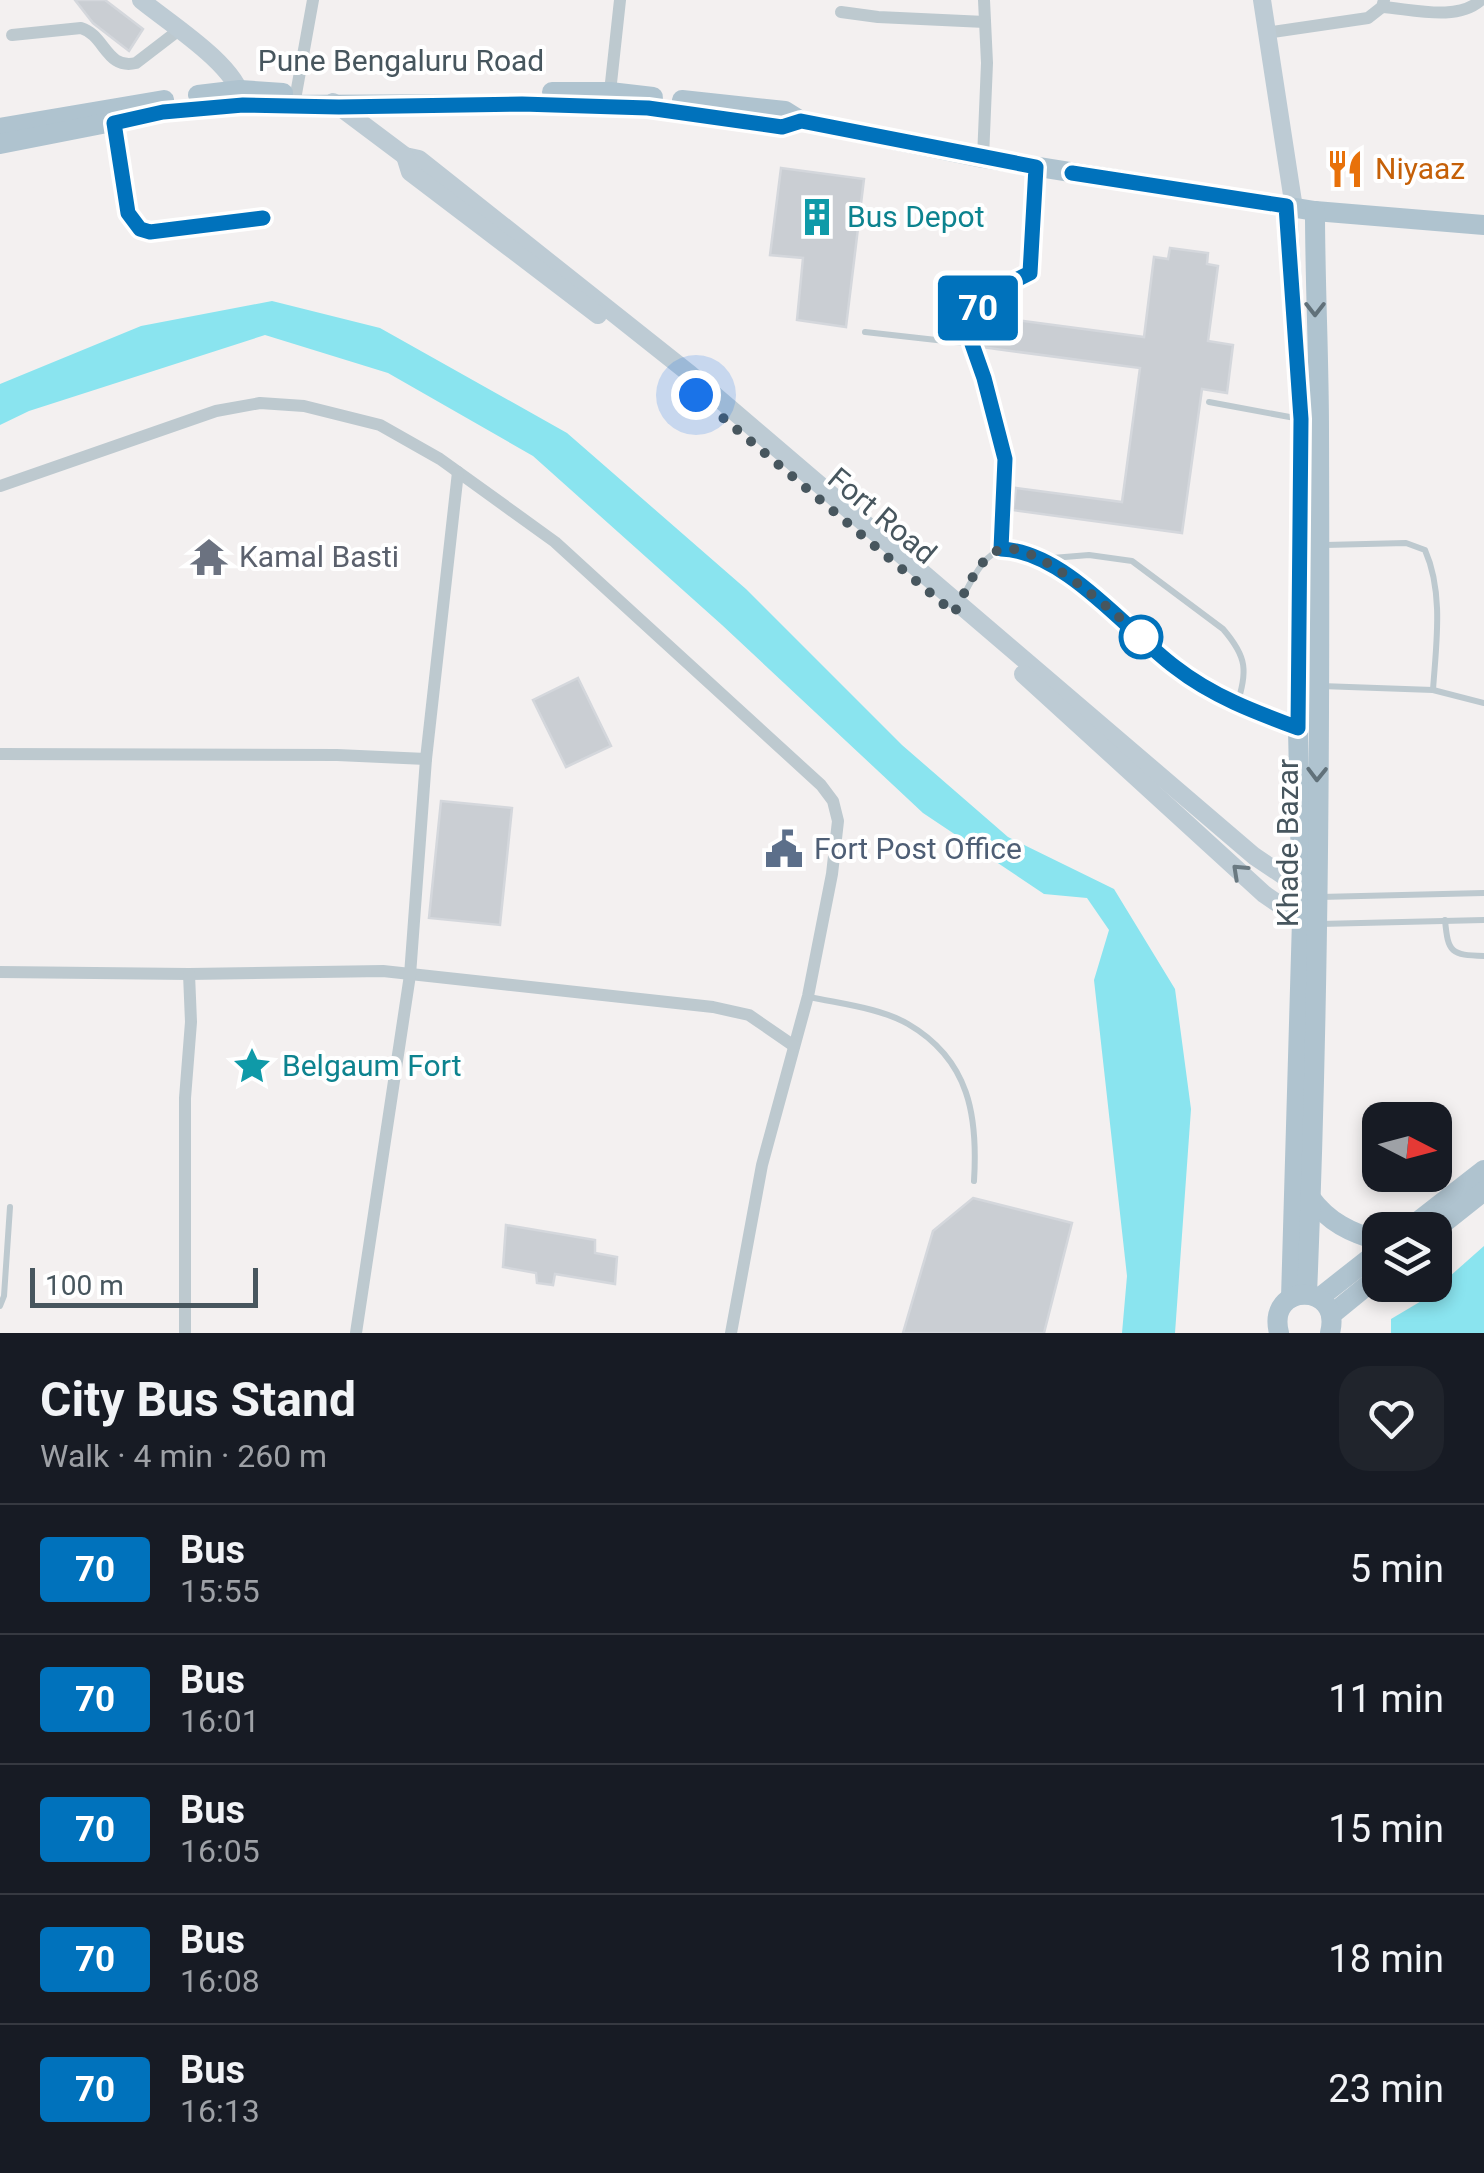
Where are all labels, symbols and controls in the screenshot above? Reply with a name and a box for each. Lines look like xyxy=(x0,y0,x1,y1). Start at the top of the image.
street label: Pune Bengaluru Road xyxy=(258,43,544,78)
restaurant icon: Niyaaz xyxy=(1324,148,1366,190)
place label: Niyaaz xyxy=(1375,151,1465,186)
building icon: Bus Depot xyxy=(796,196,838,238)
place label: Bus Depot xyxy=(847,199,985,234)
line badge: 70 xyxy=(933,276,1023,340)
text: 70 xyxy=(958,288,998,329)
one-way arrow xyxy=(1305,301,1326,317)
your location xyxy=(671,370,721,420)
street label: Fort Road xyxy=(821,460,944,571)
temple icon: Kamal Basti xyxy=(188,536,230,578)
place label: Kamal Basti xyxy=(239,539,399,574)
unlabelled marker xyxy=(1120,616,1162,658)
street label: Khade Bazar xyxy=(1270,759,1305,927)
one-way arrow xyxy=(1306,766,1328,782)
public building icon: Fort Post Office xyxy=(763,828,805,870)
place label: Fort Post Office xyxy=(814,831,1022,866)
one-way arrow xyxy=(1232,864,1251,882)
place icon: Belgaum Fort xyxy=(231,1045,273,1087)
place label: Belgaum Fort xyxy=(282,1048,461,1083)
north arrow xyxy=(1362,1102,1452,1192)
map controls xyxy=(1362,1102,1452,1302)
button: layers xyxy=(1362,1212,1452,1302)
scale bar xyxy=(30,1263,258,1308)
text: 100 m xyxy=(45,1269,124,1302)
button: heart xyxy=(1339,1366,1444,1471)
text: City Bus Stand xyxy=(40,1371,356,1428)
text: Walk · 4 min · 260 m xyxy=(40,1437,327,1475)
text: Bus xyxy=(180,1528,245,1572)
text: 5 min xyxy=(1350,1547,1444,1591)
text: 70 xyxy=(75,1549,115,1590)
text: 15:55 xyxy=(180,1572,260,1610)
text: Bus xyxy=(180,1658,245,1702)
text: 11 min xyxy=(1328,1677,1444,1721)
text: 70 xyxy=(75,1679,115,1720)
text: 16:01 xyxy=(180,1702,260,1740)
text: Bus xyxy=(180,1788,245,1832)
text: 15 min xyxy=(1328,1807,1444,1851)
text: 70 xyxy=(75,1809,115,1850)
text: 16:05 xyxy=(180,1832,260,1870)
text: Bus xyxy=(180,1918,245,1962)
text: 18 min xyxy=(1328,1937,1444,1981)
text: 70 xyxy=(75,1939,115,1980)
text: 16:08 xyxy=(180,1962,260,2000)
text: Bus xyxy=(180,2048,245,2092)
text: 23 min xyxy=(1328,2067,1444,2111)
text: 70 xyxy=(75,2069,115,2110)
text: 16:13 xyxy=(180,2092,260,2130)

